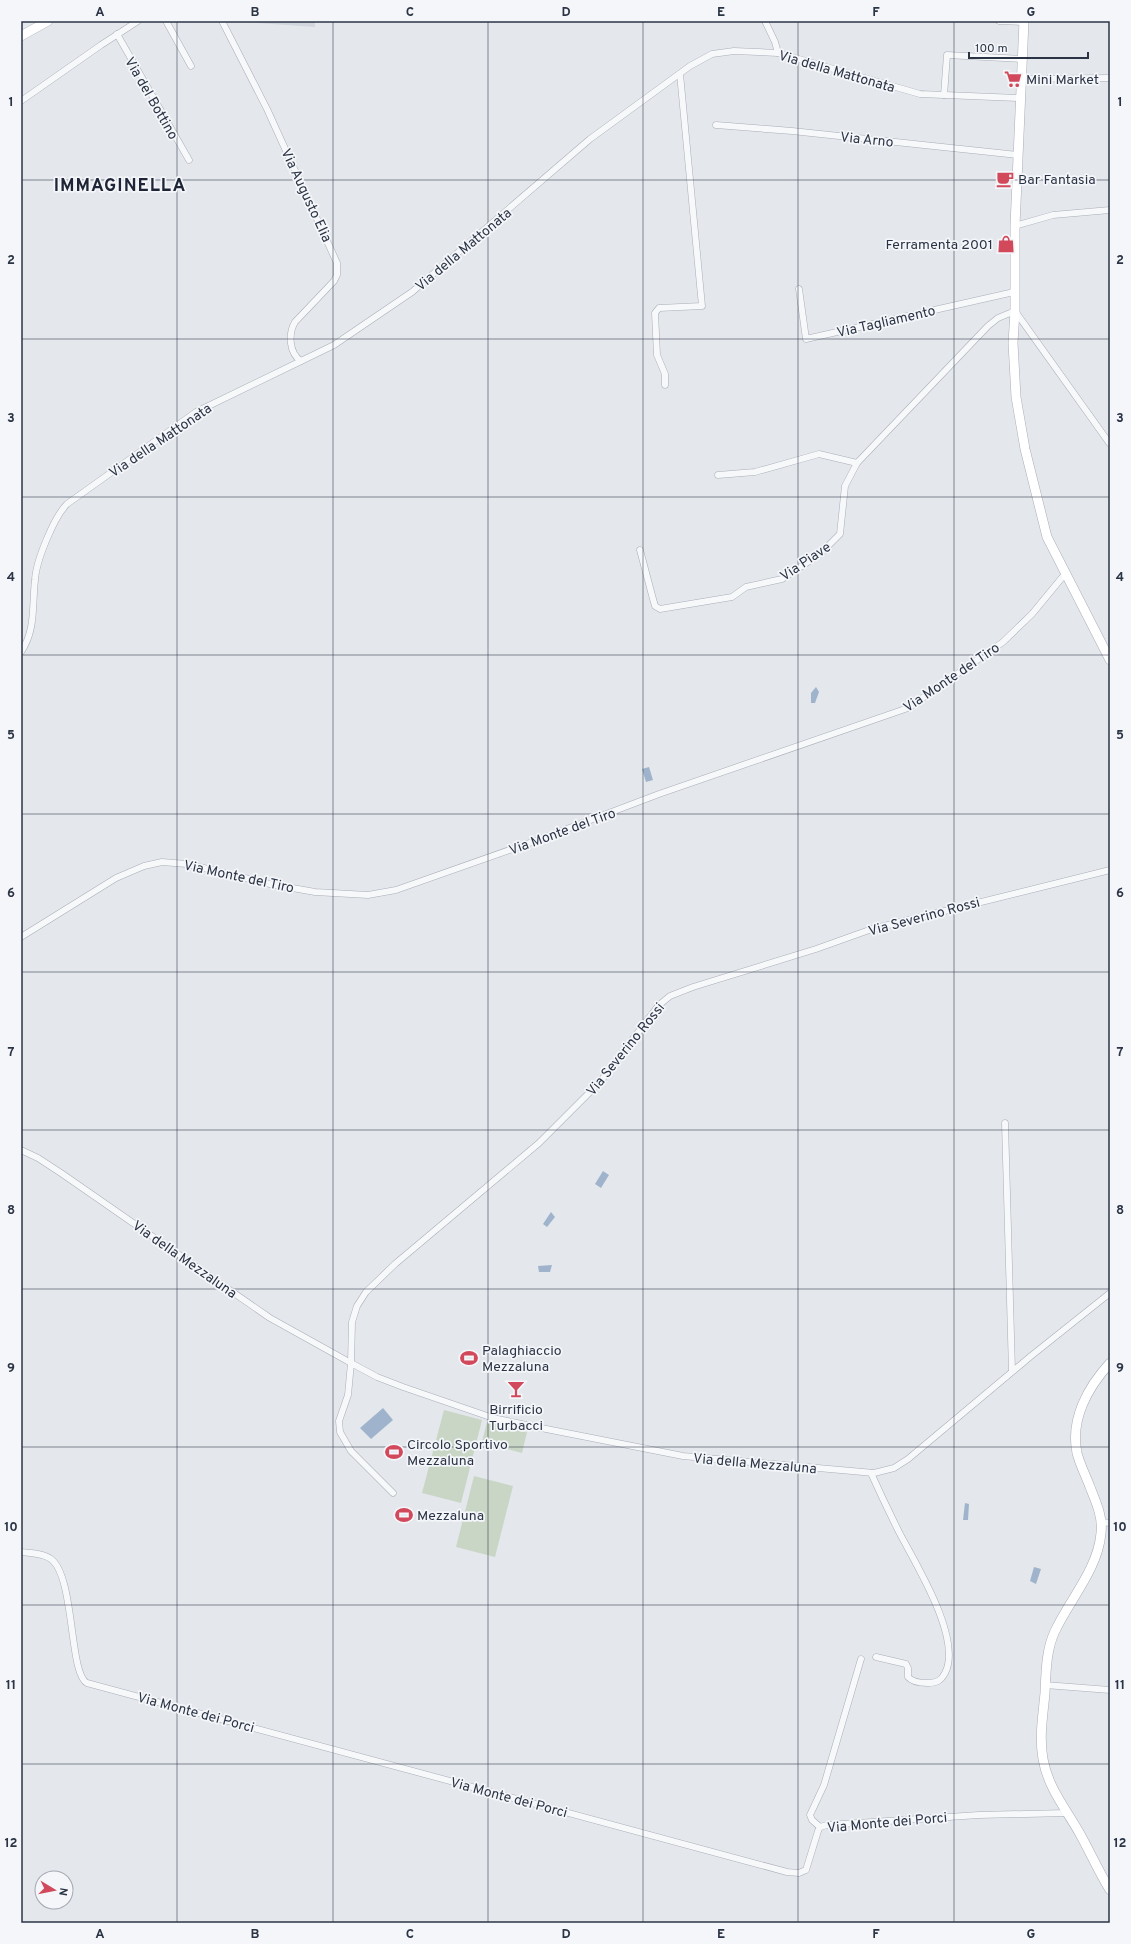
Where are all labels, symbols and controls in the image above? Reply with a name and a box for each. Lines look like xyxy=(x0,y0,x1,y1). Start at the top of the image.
text: A xyxy=(95,5,105,21)
text: B xyxy=(251,5,260,21)
text: C xyxy=(406,5,414,21)
text: D xyxy=(561,5,571,21)
text: E xyxy=(717,5,725,21)
text: F xyxy=(872,5,880,21)
text: G xyxy=(1027,5,1036,21)
scale bar xyxy=(969,34,1088,60)
text: 100 m xyxy=(975,41,1008,57)
street label: Via della Mattonata xyxy=(776,48,897,97)
street label: Via del Bottino xyxy=(120,55,181,143)
supermarket icon: Mini Market xyxy=(1003,69,1023,89)
place label: Mini Market xyxy=(1026,72,1099,89)
text: 1 xyxy=(8,95,14,111)
text: 1 xyxy=(1117,95,1123,111)
street label: Via Arno xyxy=(839,129,895,152)
street label: Via Augusto Elia xyxy=(276,146,335,245)
cafe icon: Bar Fantasia xyxy=(995,169,1015,189)
place label: Bar Fantasia xyxy=(1018,172,1096,189)
district label: IMMAGINELLA xyxy=(54,175,186,198)
street label: Via della Mattonata xyxy=(412,205,516,295)
shop icon: Ferramenta 2001 xyxy=(996,234,1016,254)
place label: Ferramenta 2001 xyxy=(886,237,993,254)
text: 2 xyxy=(7,253,15,269)
text: 2 xyxy=(1116,253,1124,269)
street label: Via Tagliamento xyxy=(835,303,937,342)
street label: Via della Mattonata xyxy=(106,401,215,482)
text: 3 xyxy=(7,411,15,427)
text: 3 xyxy=(1116,411,1124,427)
street label: Via Piave xyxy=(777,539,835,585)
text: 4 xyxy=(7,570,15,586)
text: 4 xyxy=(1116,570,1124,586)
street label: Via Monte del Tiro xyxy=(900,640,1003,717)
text: 5 xyxy=(7,728,15,744)
text: 5 xyxy=(1116,728,1124,744)
street label: Via Monte del Tiro xyxy=(507,805,618,860)
street label: Via Monte del Tiro xyxy=(182,857,296,898)
text: 6 xyxy=(7,886,15,902)
text: 6 xyxy=(1116,886,1124,902)
street label: Via Severino Rossi xyxy=(867,894,982,941)
street label: Via Severino Rossi xyxy=(583,1000,669,1100)
text: 7 xyxy=(8,1045,15,1061)
text: 7 xyxy=(1117,1045,1124,1061)
text: 8 xyxy=(7,1203,15,1219)
text: 8 xyxy=(1116,1203,1124,1219)
street label: Via della Mezzaluna xyxy=(129,1218,240,1303)
place label: Palaghiaccio Mezzaluna xyxy=(482,1343,562,1376)
sports icon: Palaghiaccio Mezzaluna xyxy=(459,1348,479,1368)
text: 9 xyxy=(7,1361,15,1377)
text: 9 xyxy=(1116,1361,1124,1377)
bar icon: Birrificio Turbacci xyxy=(506,1379,526,1399)
place label: Birrificio Turbacci xyxy=(489,1402,543,1435)
place label: Circolo Sportivo Mezzaluna xyxy=(407,1437,508,1470)
sports icon: Circolo Sportivo Mezzaluna xyxy=(384,1442,404,1462)
street label: Via della Mezzaluna xyxy=(692,1451,817,1478)
sports icon: Mezzaluna xyxy=(394,1505,414,1525)
place label: Mezzaluna xyxy=(417,1508,484,1525)
text: 10 xyxy=(4,1520,18,1536)
text: 10 xyxy=(1113,1520,1127,1536)
text: 11 xyxy=(6,1678,16,1694)
text: 11 xyxy=(1115,1678,1125,1694)
street label: Via Monte dei Porci xyxy=(135,1690,256,1737)
street label: Via Monte dei Porci xyxy=(448,1775,569,1822)
street label: Via Monte dei Porci xyxy=(826,1810,948,1837)
text: 12 xyxy=(4,1836,18,1852)
text: 12 xyxy=(1113,1836,1127,1852)
north arrow xyxy=(34,1870,74,1910)
text: N xyxy=(55,1886,70,1897)
text: A xyxy=(95,1927,105,1943)
text: B xyxy=(251,1927,260,1943)
text: C xyxy=(406,1927,414,1943)
text: D xyxy=(561,1927,571,1943)
text: E xyxy=(717,1927,725,1943)
text: F xyxy=(872,1927,880,1943)
text: G xyxy=(1027,1927,1036,1943)

